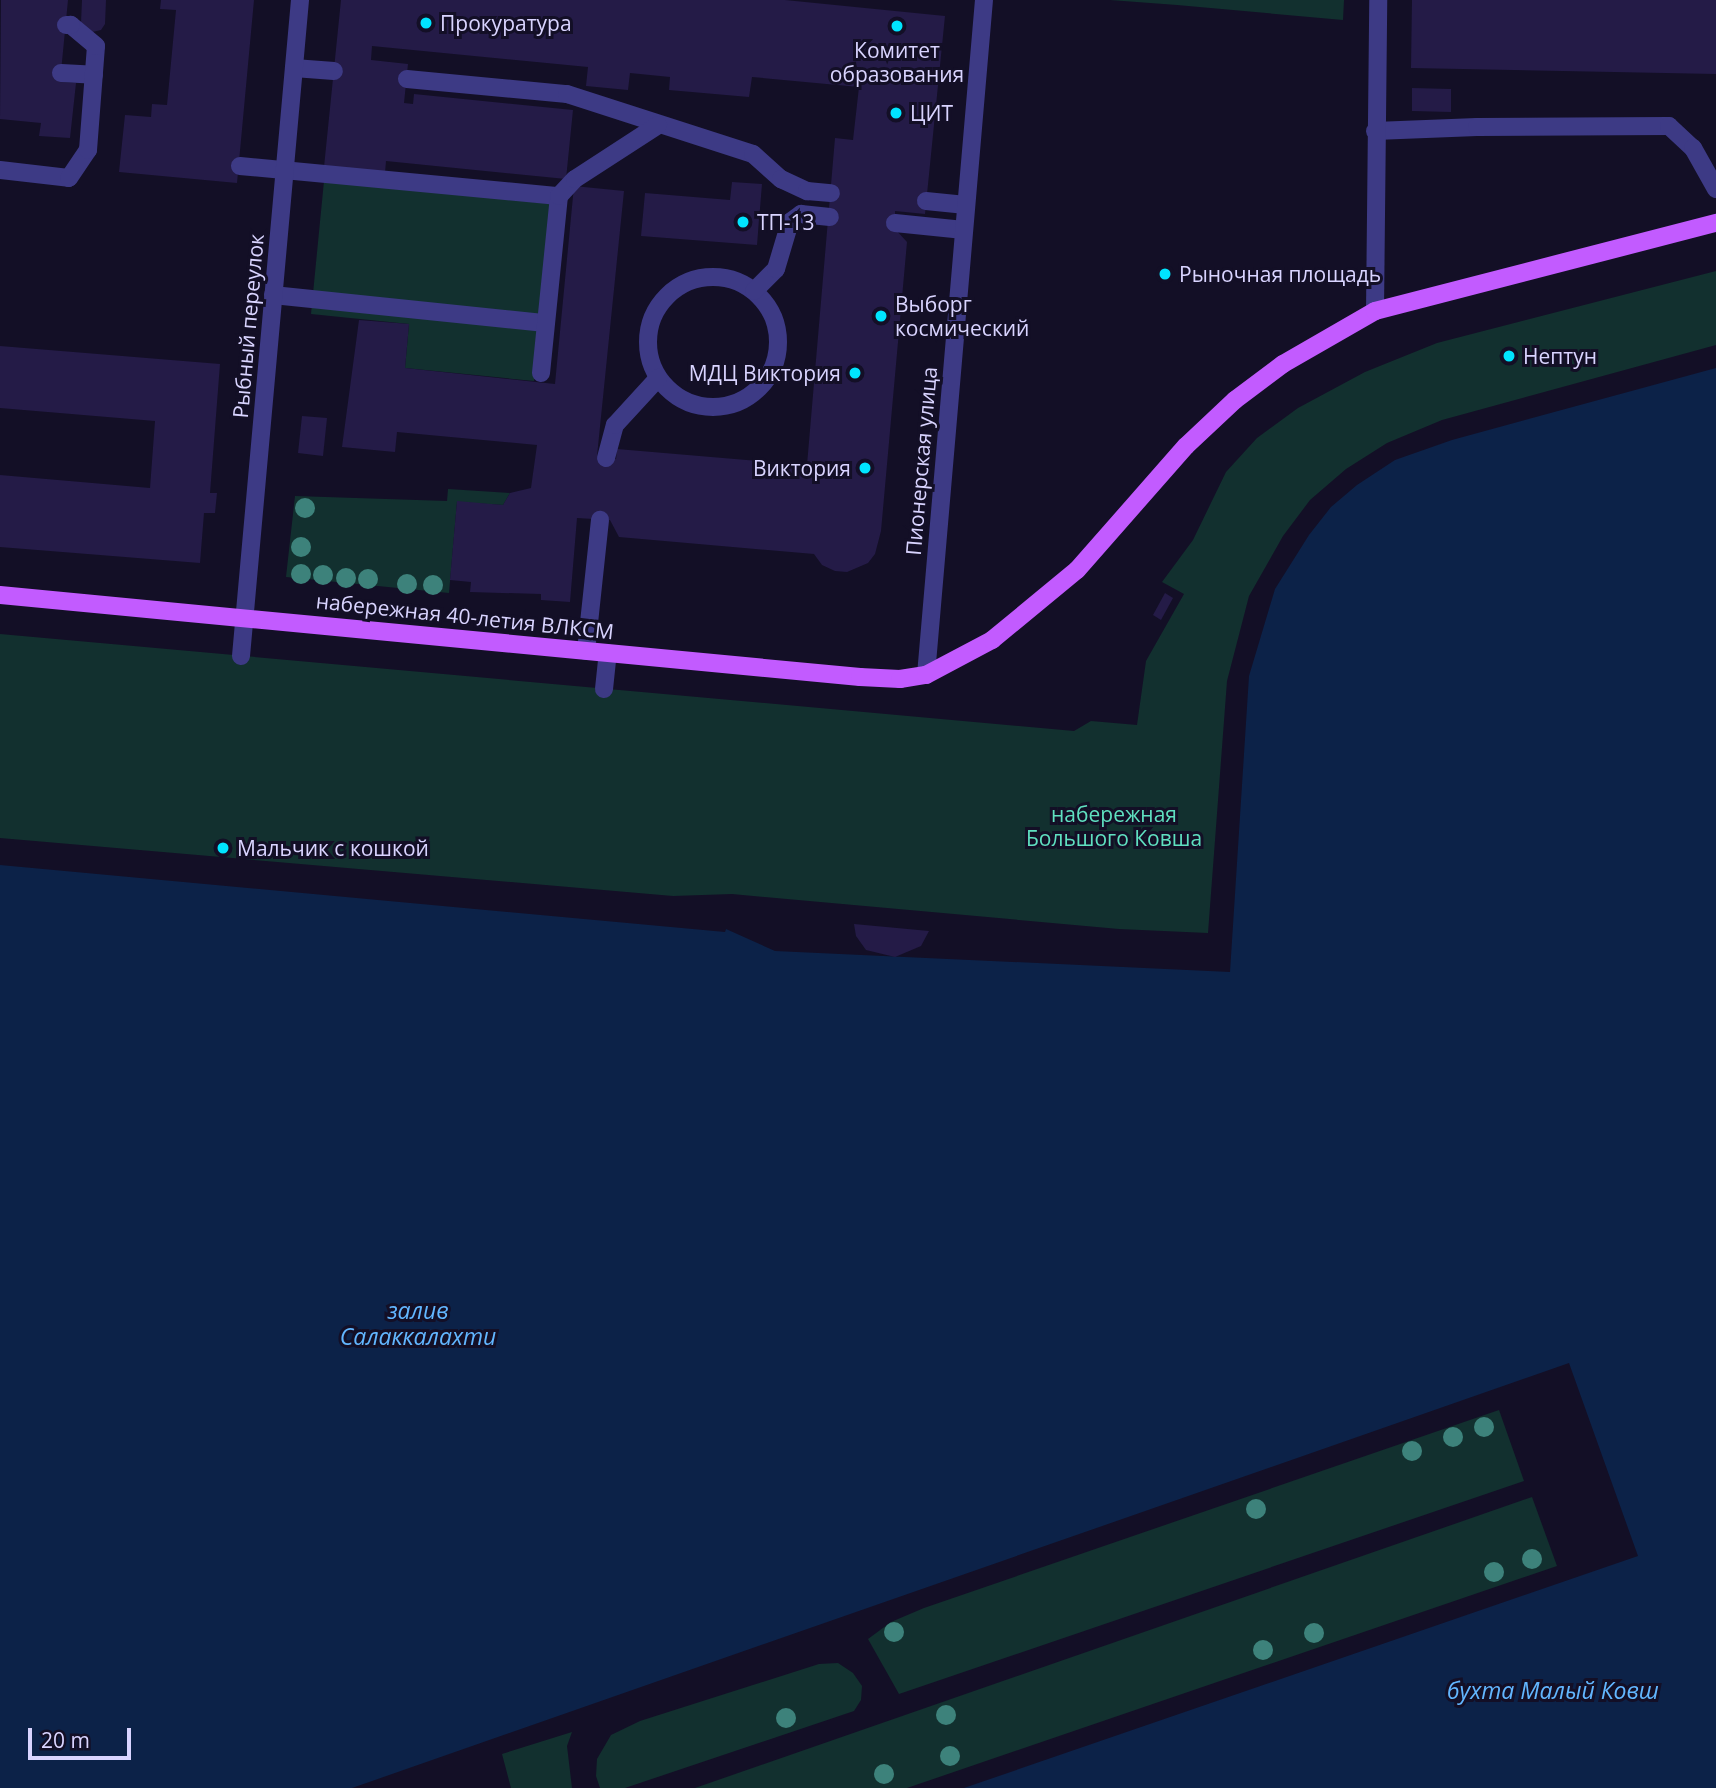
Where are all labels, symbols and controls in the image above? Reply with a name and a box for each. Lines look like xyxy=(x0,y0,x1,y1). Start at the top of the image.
place label: Прокуратура xyxy=(440,10,572,36)
marker: Прокуратура xyxy=(418,15,434,31)
marker: Комитет образования xyxy=(889,18,905,34)
place label: Комитет образования xyxy=(830,37,964,87)
place label: ЦИТ xyxy=(910,100,953,126)
marker: ЦИТ xyxy=(888,105,904,121)
place label: ТП-13 xyxy=(757,209,815,235)
marker: ТП-13 xyxy=(735,214,751,230)
street label: Рыбный переулок xyxy=(227,233,269,419)
place label: Рыночная площадь xyxy=(1179,261,1381,287)
marker: Рыночная площадь xyxy=(1157,266,1173,282)
place label: Выборг космический xyxy=(895,291,1029,341)
marker: Выборг космический xyxy=(873,308,889,324)
place label: Нептун xyxy=(1523,343,1597,369)
marker: Нептун xyxy=(1501,348,1517,364)
place label: МДЦ Виктория xyxy=(689,360,841,386)
marker: МДЦ Виктория xyxy=(847,365,863,381)
street label: Пионерская улица xyxy=(900,365,942,557)
place label: Виктория xyxy=(753,455,851,481)
marker: Виктория xyxy=(857,460,873,476)
street label: набережная 40-летия ВЛКСМ xyxy=(315,588,615,644)
park label: набережная Большого Ковша xyxy=(1026,801,1202,851)
place label: Мальчик с кошкой xyxy=(237,835,429,861)
marker: Мальчик с кошкой xyxy=(215,840,231,856)
water label: залив Салаккалахти xyxy=(340,1296,496,1350)
water label: бухта Малый Ковш xyxy=(1447,1676,1659,1704)
scale bar xyxy=(32,1714,135,1758)
text: 20 m xyxy=(41,1726,90,1754)

